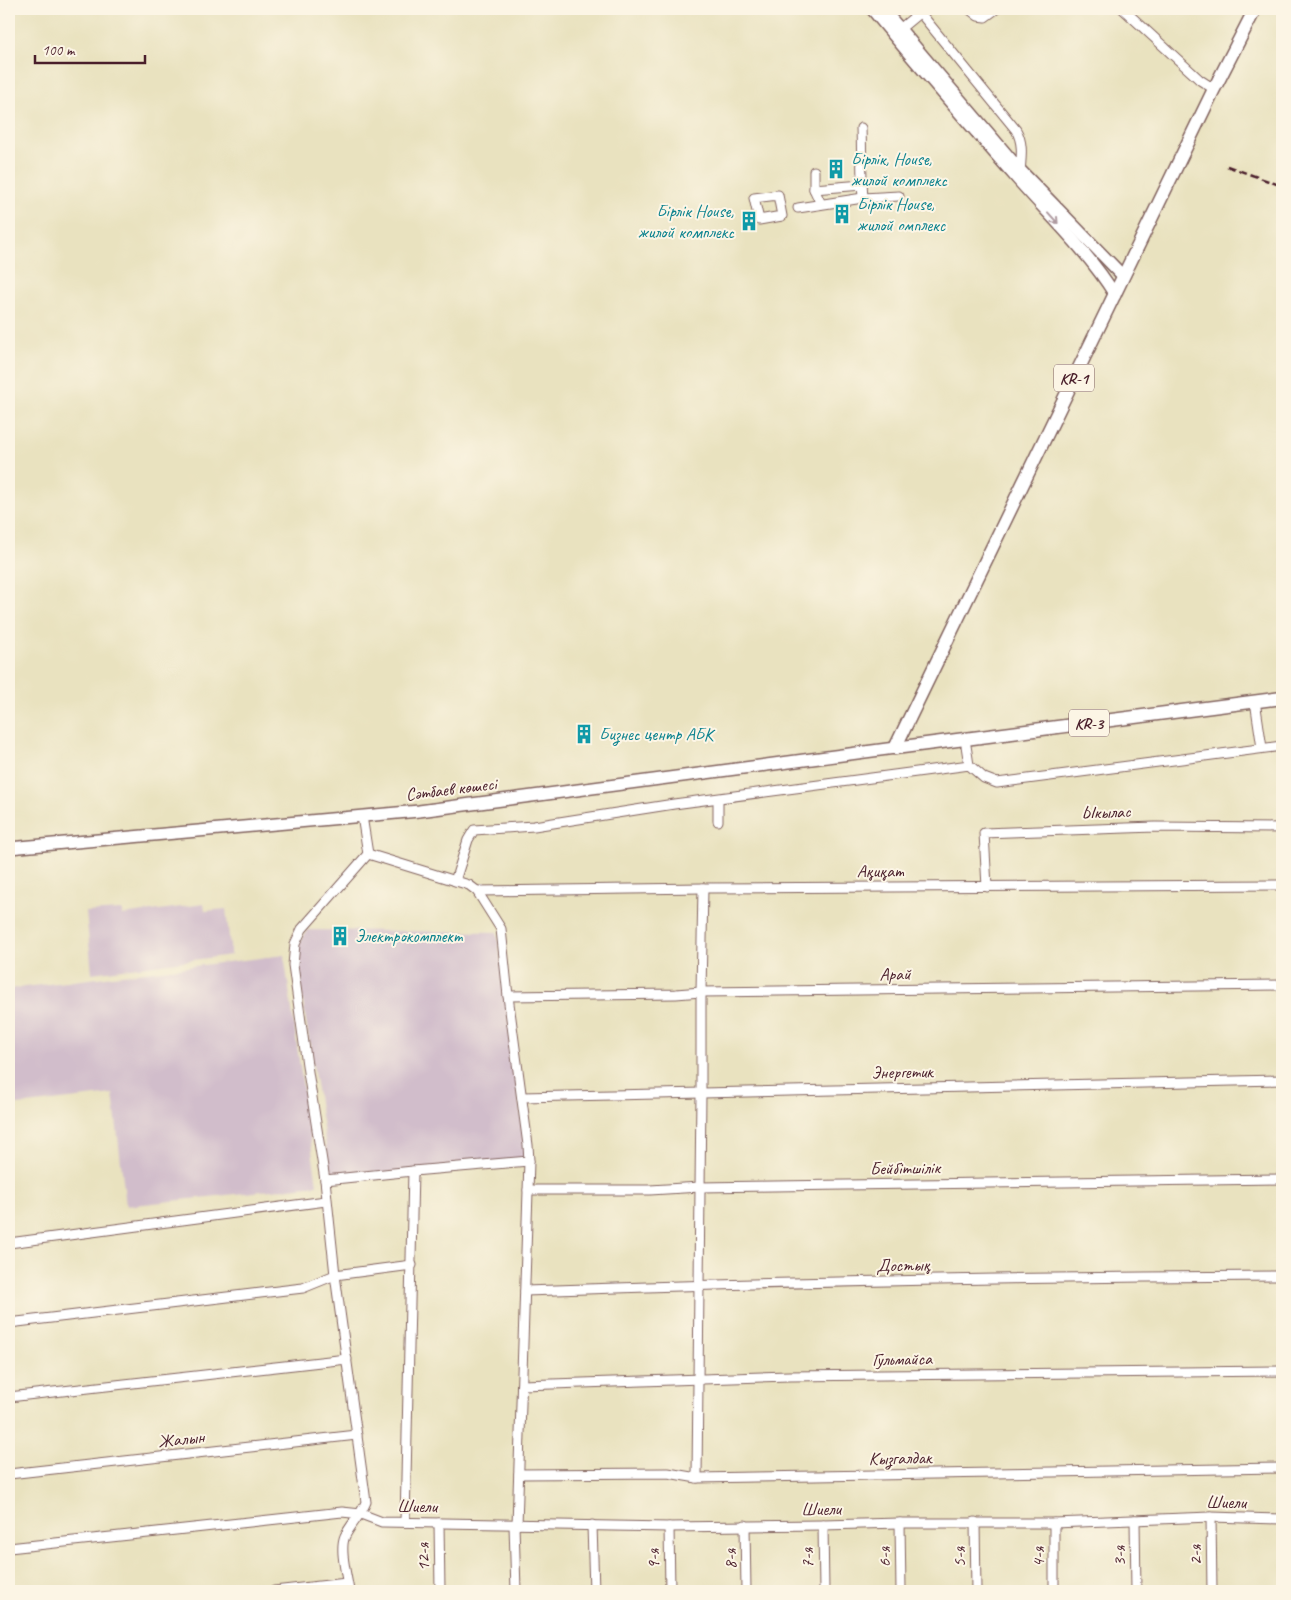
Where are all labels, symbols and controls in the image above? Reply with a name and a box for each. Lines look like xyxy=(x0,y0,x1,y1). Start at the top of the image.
scale bar xyxy=(35,32,145,64)
text: 100 m xyxy=(42,41,76,60)
place label: Бірлік, House, жилой комплекс xyxy=(851,148,948,191)
building icon: Бірлік, House, жилой комплекс xyxy=(825,158,847,180)
place label: Бірлік House, жилой омплекс xyxy=(857,193,946,236)
place label: Бірлік House, жилой комплекс xyxy=(638,200,735,243)
building icon: Бірлік House, жилой омплекс xyxy=(831,203,853,225)
building icon: Бірлік House, жилой комплекс xyxy=(738,210,760,232)
one-way arrow xyxy=(1047,211,1058,224)
road number: KR-1 xyxy=(1054,364,1094,392)
road number: KR-3 xyxy=(1069,710,1109,736)
building icon: Бизнес центр АБК xyxy=(573,723,595,745)
place label: Бизнес центр АБК xyxy=(599,723,716,746)
street label: Сәтбаев көшесі xyxy=(404,772,500,805)
street label: Ыкылас xyxy=(1081,800,1131,824)
street label: Ақиқат xyxy=(857,860,905,882)
building icon: Электрокомплект xyxy=(329,925,351,947)
place label: Электрокомплект xyxy=(355,925,464,947)
street label: Арай xyxy=(879,963,912,985)
street label: Энергетик xyxy=(871,1060,934,1084)
street label: Бейбітшілік xyxy=(870,1156,943,1180)
street label: Достық xyxy=(876,1254,932,1276)
street label: Гульмайса xyxy=(872,1347,933,1371)
street label: Жалын xyxy=(157,1425,207,1452)
street label: Кызгалдак xyxy=(868,1446,933,1471)
street label: Шиели xyxy=(1206,1491,1248,1513)
street label: Шиели xyxy=(397,1495,439,1517)
street label: Шиели xyxy=(801,1498,843,1520)
street label: 12-я xyxy=(412,1541,434,1571)
street label: 2-я xyxy=(1184,1543,1206,1565)
street label: 3-я xyxy=(1108,1544,1130,1566)
street label: 6-я xyxy=(873,1545,895,1567)
street label: 5-я xyxy=(948,1545,970,1567)
street label: 4-я xyxy=(1027,1545,1049,1567)
street label: 7-я xyxy=(796,1546,818,1568)
street label: 9-я xyxy=(642,1547,664,1569)
street label: 8-я xyxy=(719,1547,741,1569)

